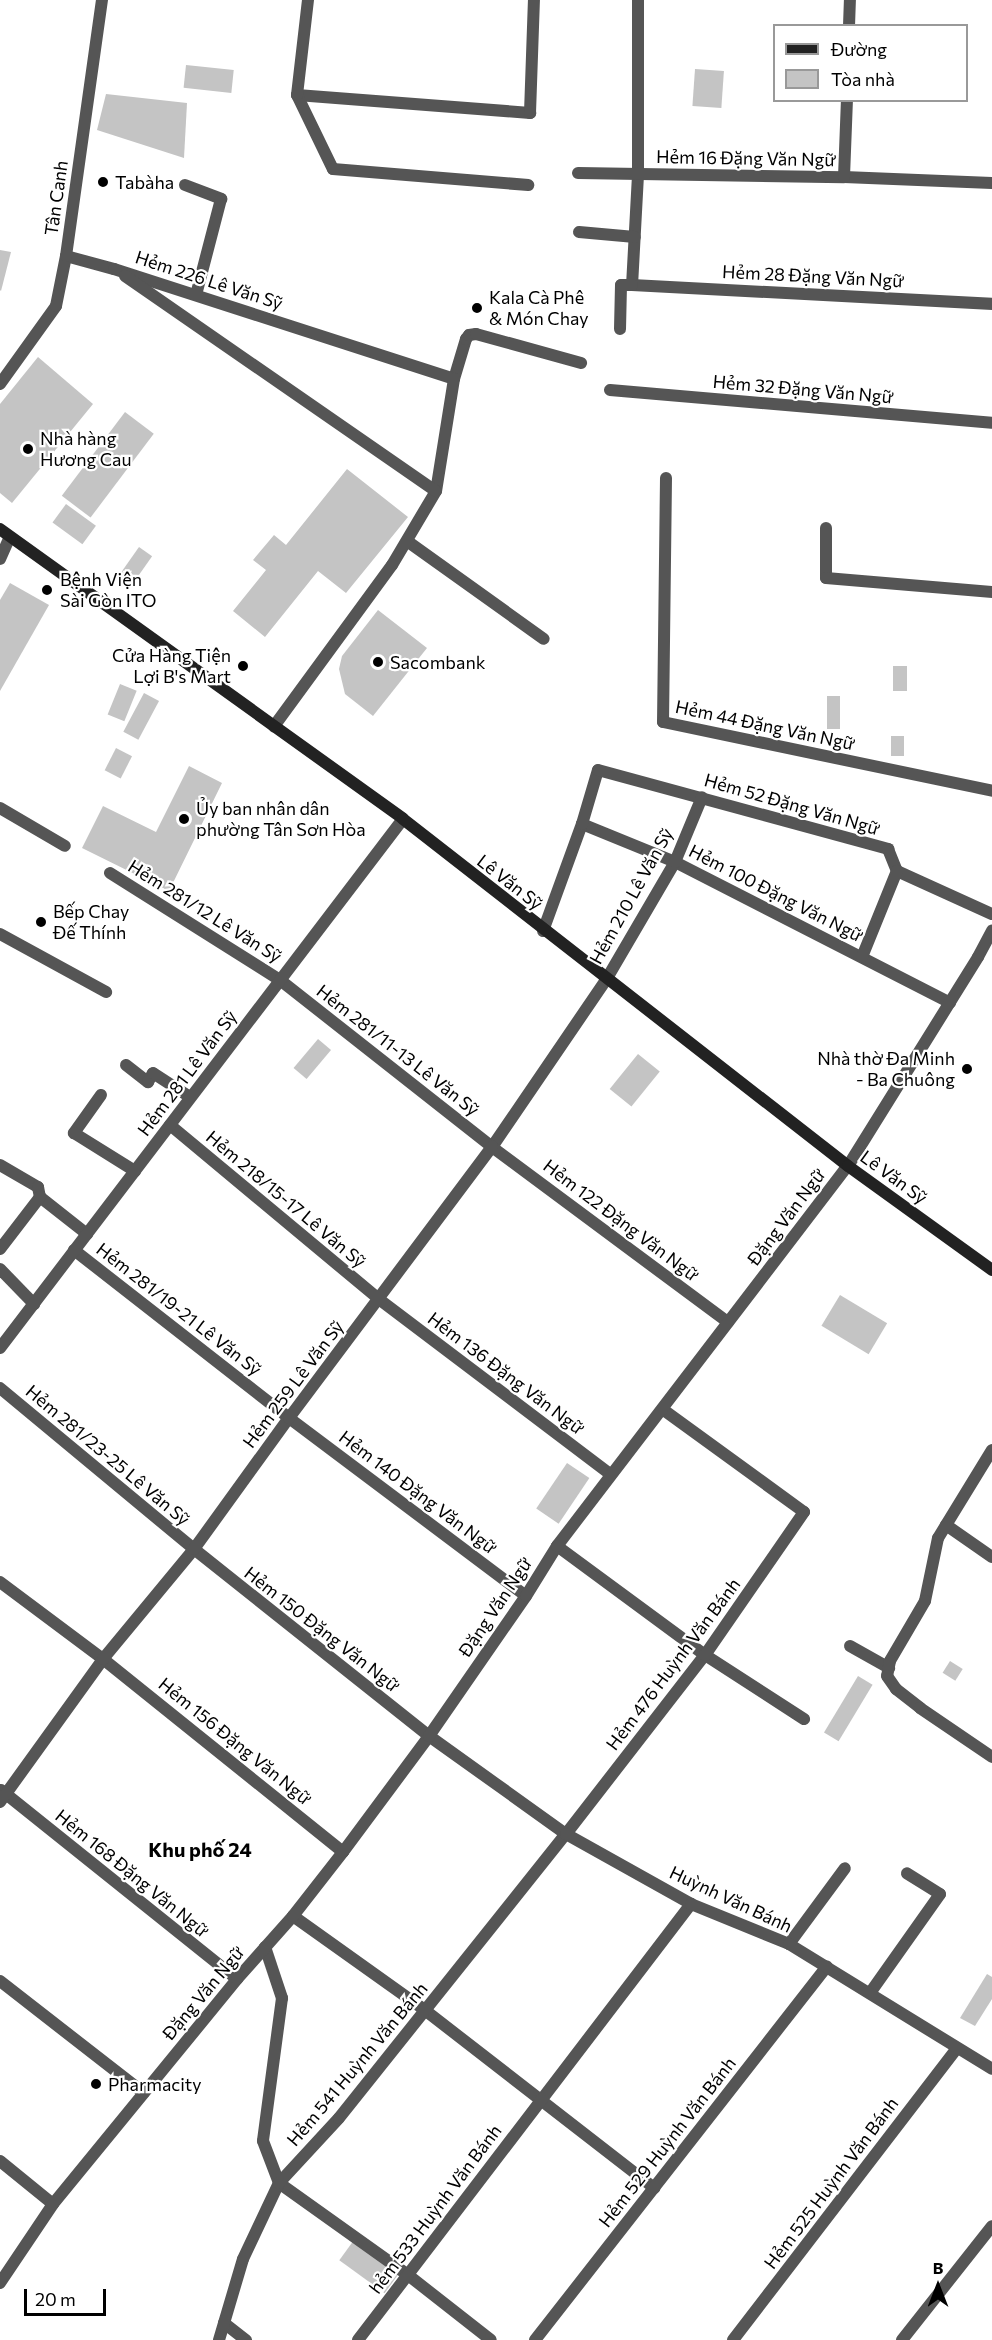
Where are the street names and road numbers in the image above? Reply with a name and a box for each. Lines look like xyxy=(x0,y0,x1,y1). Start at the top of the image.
street label: Hẻm 16 Đặng Văn Ngữ xyxy=(656,146,836,170)
street label: Tân Canh xyxy=(40,159,72,237)
street label: Hẻm 226 Lê Văn Sỹ xyxy=(133,246,285,314)
street label: Hẻm 28 Đặng Văn Ngữ xyxy=(722,260,904,292)
street label: Hẻm 32 Đặng Văn Ngữ xyxy=(712,370,894,408)
street label: Hẻm 44 Đặng Văn Ngữ xyxy=(673,695,857,755)
street label: Hẻm 52 Đặng Văn Ngữ xyxy=(702,769,882,839)
street label: Hẻm 210 Lê Văn Sỹ xyxy=(585,824,677,968)
street label: Hẻm 100 Đặng Văn Ngữ xyxy=(685,840,867,946)
street label: Lê Văn Sỹ xyxy=(473,850,547,914)
street label: Hẻm 281/12 Lê Văn Sỹ xyxy=(124,855,286,967)
street label: Hẻm 281/11-13 Lê Văn Sỹ xyxy=(312,980,484,1120)
street label: Hẻm 281 Lê Văn Sỹ xyxy=(133,1006,241,1140)
street label: Hẻm 218/15-17 Lê Văn Sỹ xyxy=(202,1126,370,1272)
street label: Lê Văn Sỹ xyxy=(856,1146,932,1208)
street label: Hẻm 122 Đặng Văn Ngữ xyxy=(539,1155,703,1285)
street label: Đặng Văn Ngữ xyxy=(743,1164,829,1270)
street label: Hẻm 281/19-21 Lê Văn Sỹ xyxy=(92,1238,266,1380)
street label: Hẻm 136 Đặng Văn Ngữ xyxy=(424,1307,588,1439)
street label: Hẻm 259 Lê Văn Sỹ xyxy=(238,1316,348,1452)
street label: Hẻm 281/23-25 Lê Văn Sỹ xyxy=(22,1380,194,1530)
street label: Hẻm 140 Đặng Văn Ngữ xyxy=(335,1426,501,1558)
street label: Đặng Văn Ngữ xyxy=(454,1553,536,1661)
street label: Hẻm 150 Đặng Văn Ngữ xyxy=(240,1562,404,1696)
street label: Hẻm 476 Huỳnh Văn Bánh xyxy=(601,1574,745,1754)
street label: Hẻm 156 Đặng Văn Ngữ xyxy=(154,1673,316,1809)
street label: Hẻm 168 Đặng Văn Ngữ xyxy=(51,1805,213,1941)
street label: Huỳnh Văn Bánh xyxy=(666,1861,796,1937)
street label: Đặng Văn Ngữ xyxy=(158,1942,248,2044)
street label: Hẻm 541 Huỳnh Văn Bánh xyxy=(282,1978,432,2150)
street label: Hẻm 529 Huỳnh Văn Bánh xyxy=(594,2053,740,2231)
street label: Hẻm 525 Huỳnh Văn Bánh xyxy=(759,2093,903,2273)
street label: hẻm 533 Huỳnh Văn Bánh xyxy=(364,2120,506,2298)

